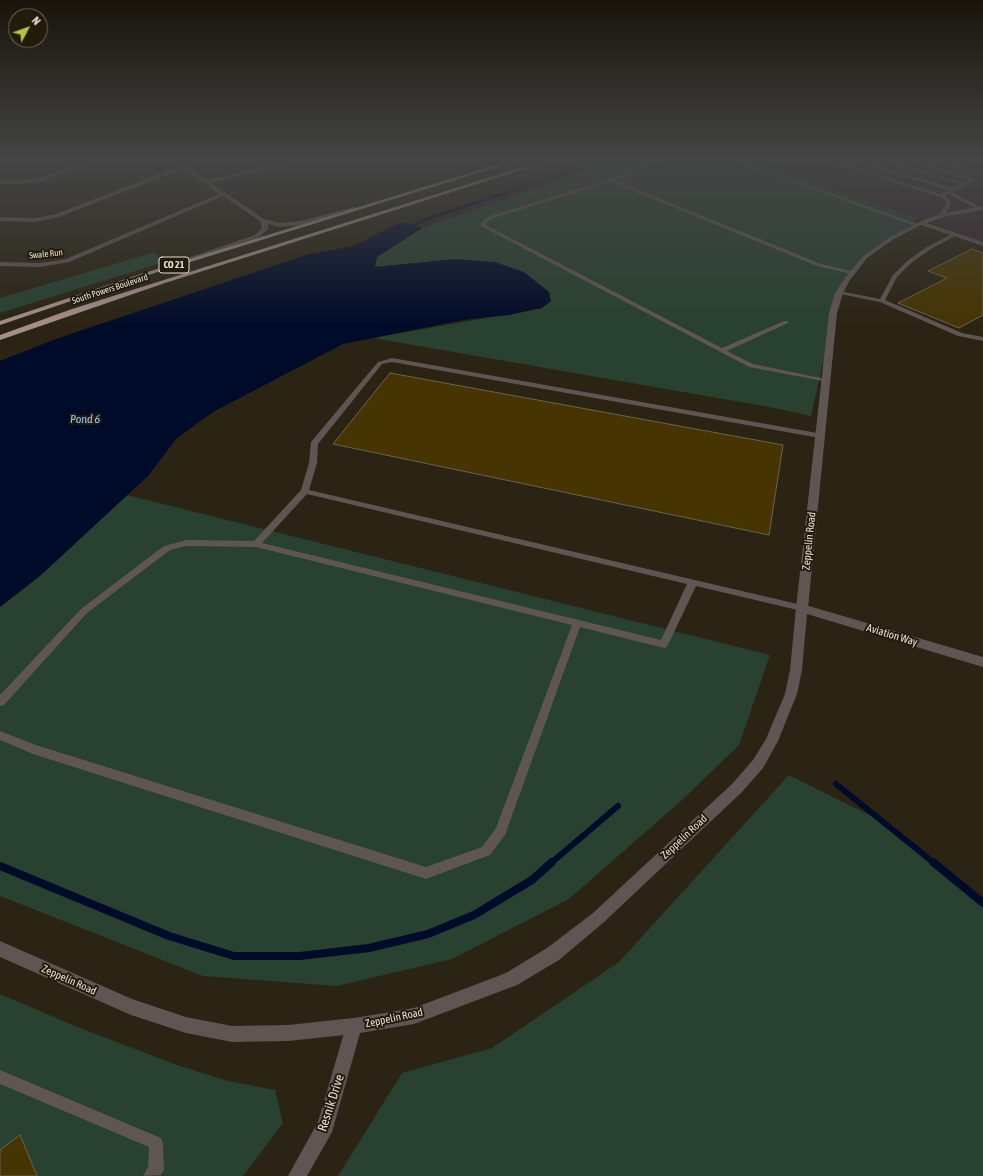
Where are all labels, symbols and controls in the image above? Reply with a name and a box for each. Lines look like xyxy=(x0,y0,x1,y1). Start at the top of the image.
north arrow xyxy=(8,8,48,48)
text: N xyxy=(30,14,43,27)
street label: Swale Run xyxy=(29,247,63,261)
road number: CO 21 xyxy=(159,257,189,273)
street label: South Powers Boulevard xyxy=(71,272,149,306)
water label: Pond 6 xyxy=(70,412,100,426)
street label: Zeppelin Road xyxy=(799,511,819,571)
street label: Aviation Way xyxy=(865,621,919,649)
street label: Zeppelin Road xyxy=(658,812,710,862)
street label: Zeppelin Road xyxy=(40,962,98,998)
street label: Zeppelin Road xyxy=(364,1005,424,1031)
street label: Resnik Drive xyxy=(314,1073,348,1133)

